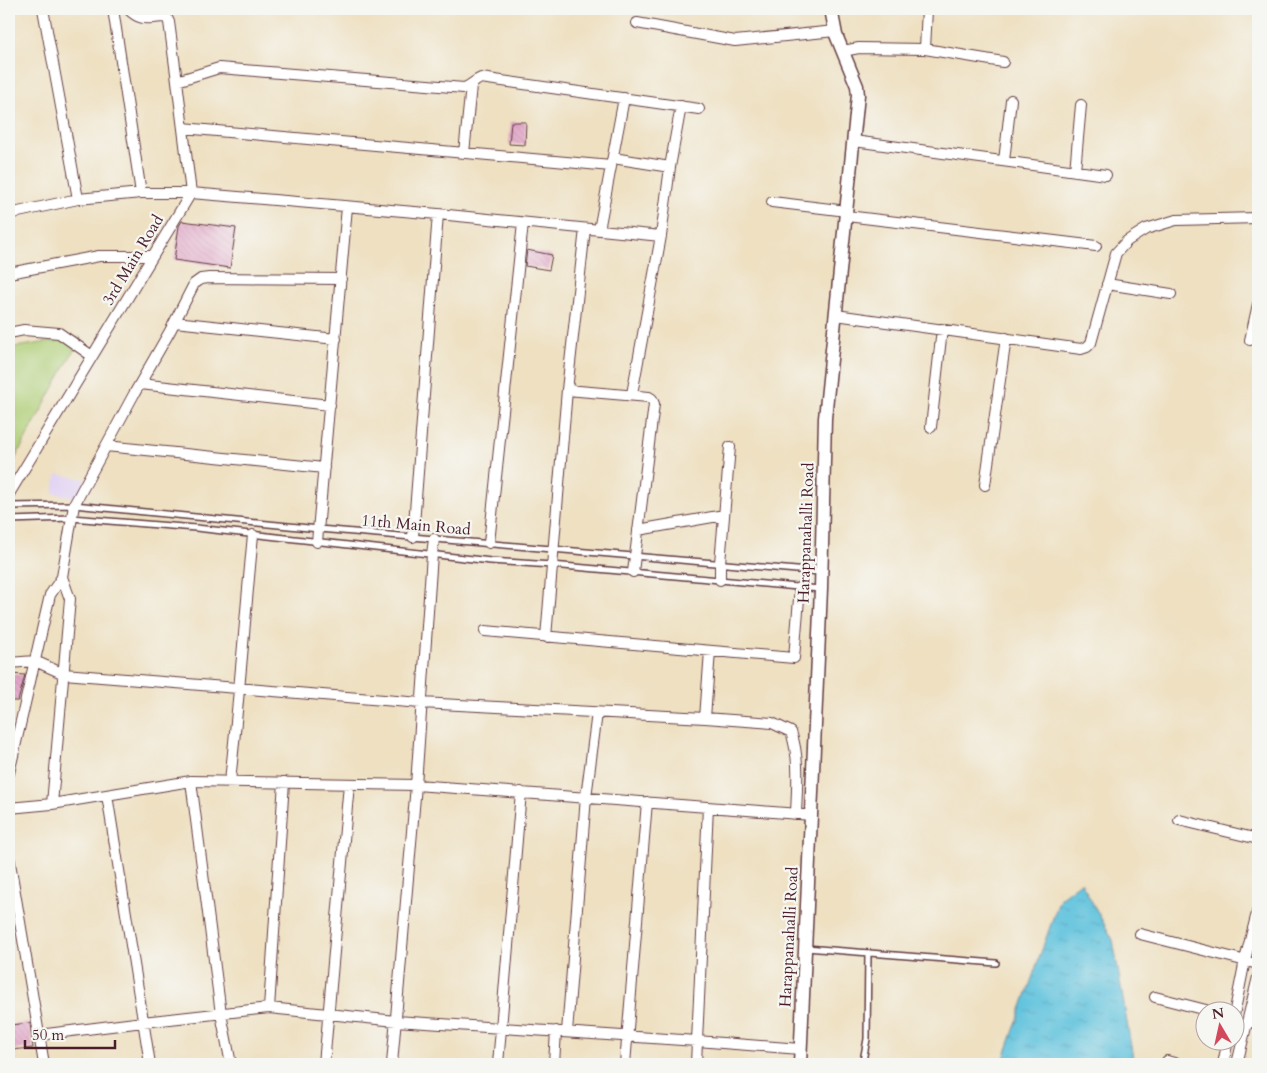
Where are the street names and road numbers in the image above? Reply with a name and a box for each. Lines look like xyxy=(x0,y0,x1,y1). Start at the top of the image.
street label: 3rd Main Road xyxy=(97,210,169,309)
street label: Harappanahalli Road xyxy=(793,462,819,604)
street label: 11th Main Road xyxy=(360,509,472,541)
street label: Harappanahalli Road xyxy=(774,866,804,1008)

